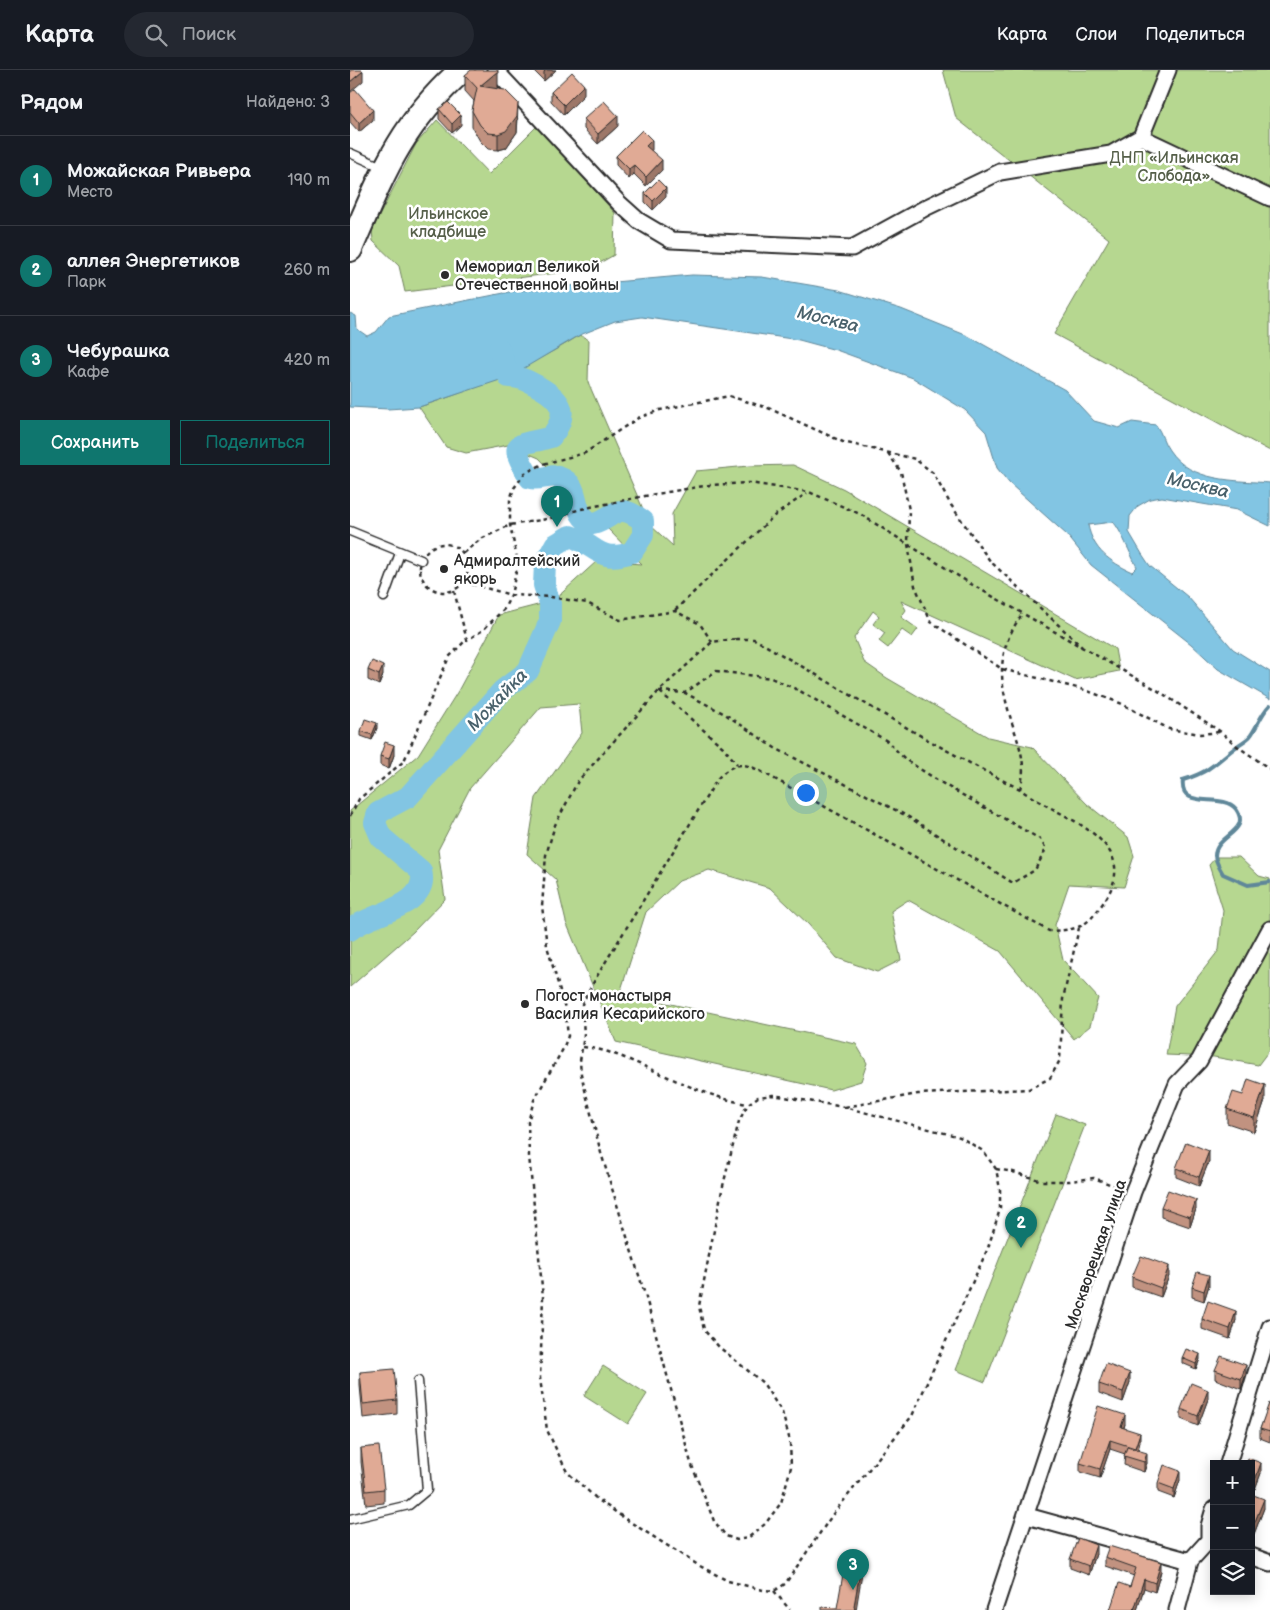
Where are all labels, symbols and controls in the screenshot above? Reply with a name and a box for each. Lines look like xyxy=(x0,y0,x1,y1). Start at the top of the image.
search box xyxy=(124,12,474,57)
text: Карта xyxy=(25,20,94,49)
icon: search xyxy=(142,21,170,49)
text: Поиск xyxy=(182,23,236,46)
text: Карта xyxy=(997,24,1047,45)
text: Слои xyxy=(1075,24,1117,45)
text: Поделиться xyxy=(1145,24,1245,45)
text: Рядом xyxy=(20,90,83,115)
text: Найдено: 3 xyxy=(246,93,330,112)
park label: ДНП «Ильинская Слобода» xyxy=(1109,149,1239,186)
text: Можайская Ривьера xyxy=(67,160,251,183)
text: 1 xyxy=(33,171,39,190)
text: 190 m xyxy=(288,171,330,190)
text: Место xyxy=(67,183,113,202)
park label: Ильинское кладбище xyxy=(408,205,488,242)
text: аллея Энергетиков xyxy=(67,250,240,273)
place label: Мемориал Великой Отечественной войны xyxy=(455,258,619,295)
text: 2 xyxy=(31,261,41,280)
text: 260 m xyxy=(284,261,330,280)
marker: Мемориал Великой Отечественной войны xyxy=(439,269,451,281)
text: Парк xyxy=(67,273,106,292)
water label: Москва xyxy=(795,302,861,337)
text: Чебурашка xyxy=(67,340,169,363)
text: 3 xyxy=(31,351,41,370)
text: 420 m xyxy=(284,351,330,370)
text: Кафе xyxy=(67,363,109,382)
button: Сохранить xyxy=(20,420,170,465)
button: Поделиться xyxy=(180,420,330,465)
water label: Москва xyxy=(1165,468,1231,503)
pin: 1 xyxy=(541,486,573,527)
place label: Адмиралтейский якорь xyxy=(453,552,580,589)
marker: Адмиралтейский якорь xyxy=(438,563,450,575)
water label: Можайка xyxy=(463,665,532,736)
your location xyxy=(793,780,819,806)
place label: Погост монастыря Василия Кесарийского xyxy=(535,987,705,1024)
marker: Погост монастыря Василия Кесарийского xyxy=(519,998,531,1010)
street label: Москворецкая улица xyxy=(1062,1177,1131,1332)
pin: 2 xyxy=(1005,1207,1037,1248)
map controls xyxy=(1210,1460,1255,1595)
button: + xyxy=(1210,1460,1255,1505)
button: − xyxy=(1210,1505,1255,1550)
pin: 3 xyxy=(837,1549,869,1590)
button: layers xyxy=(1210,1550,1255,1595)

